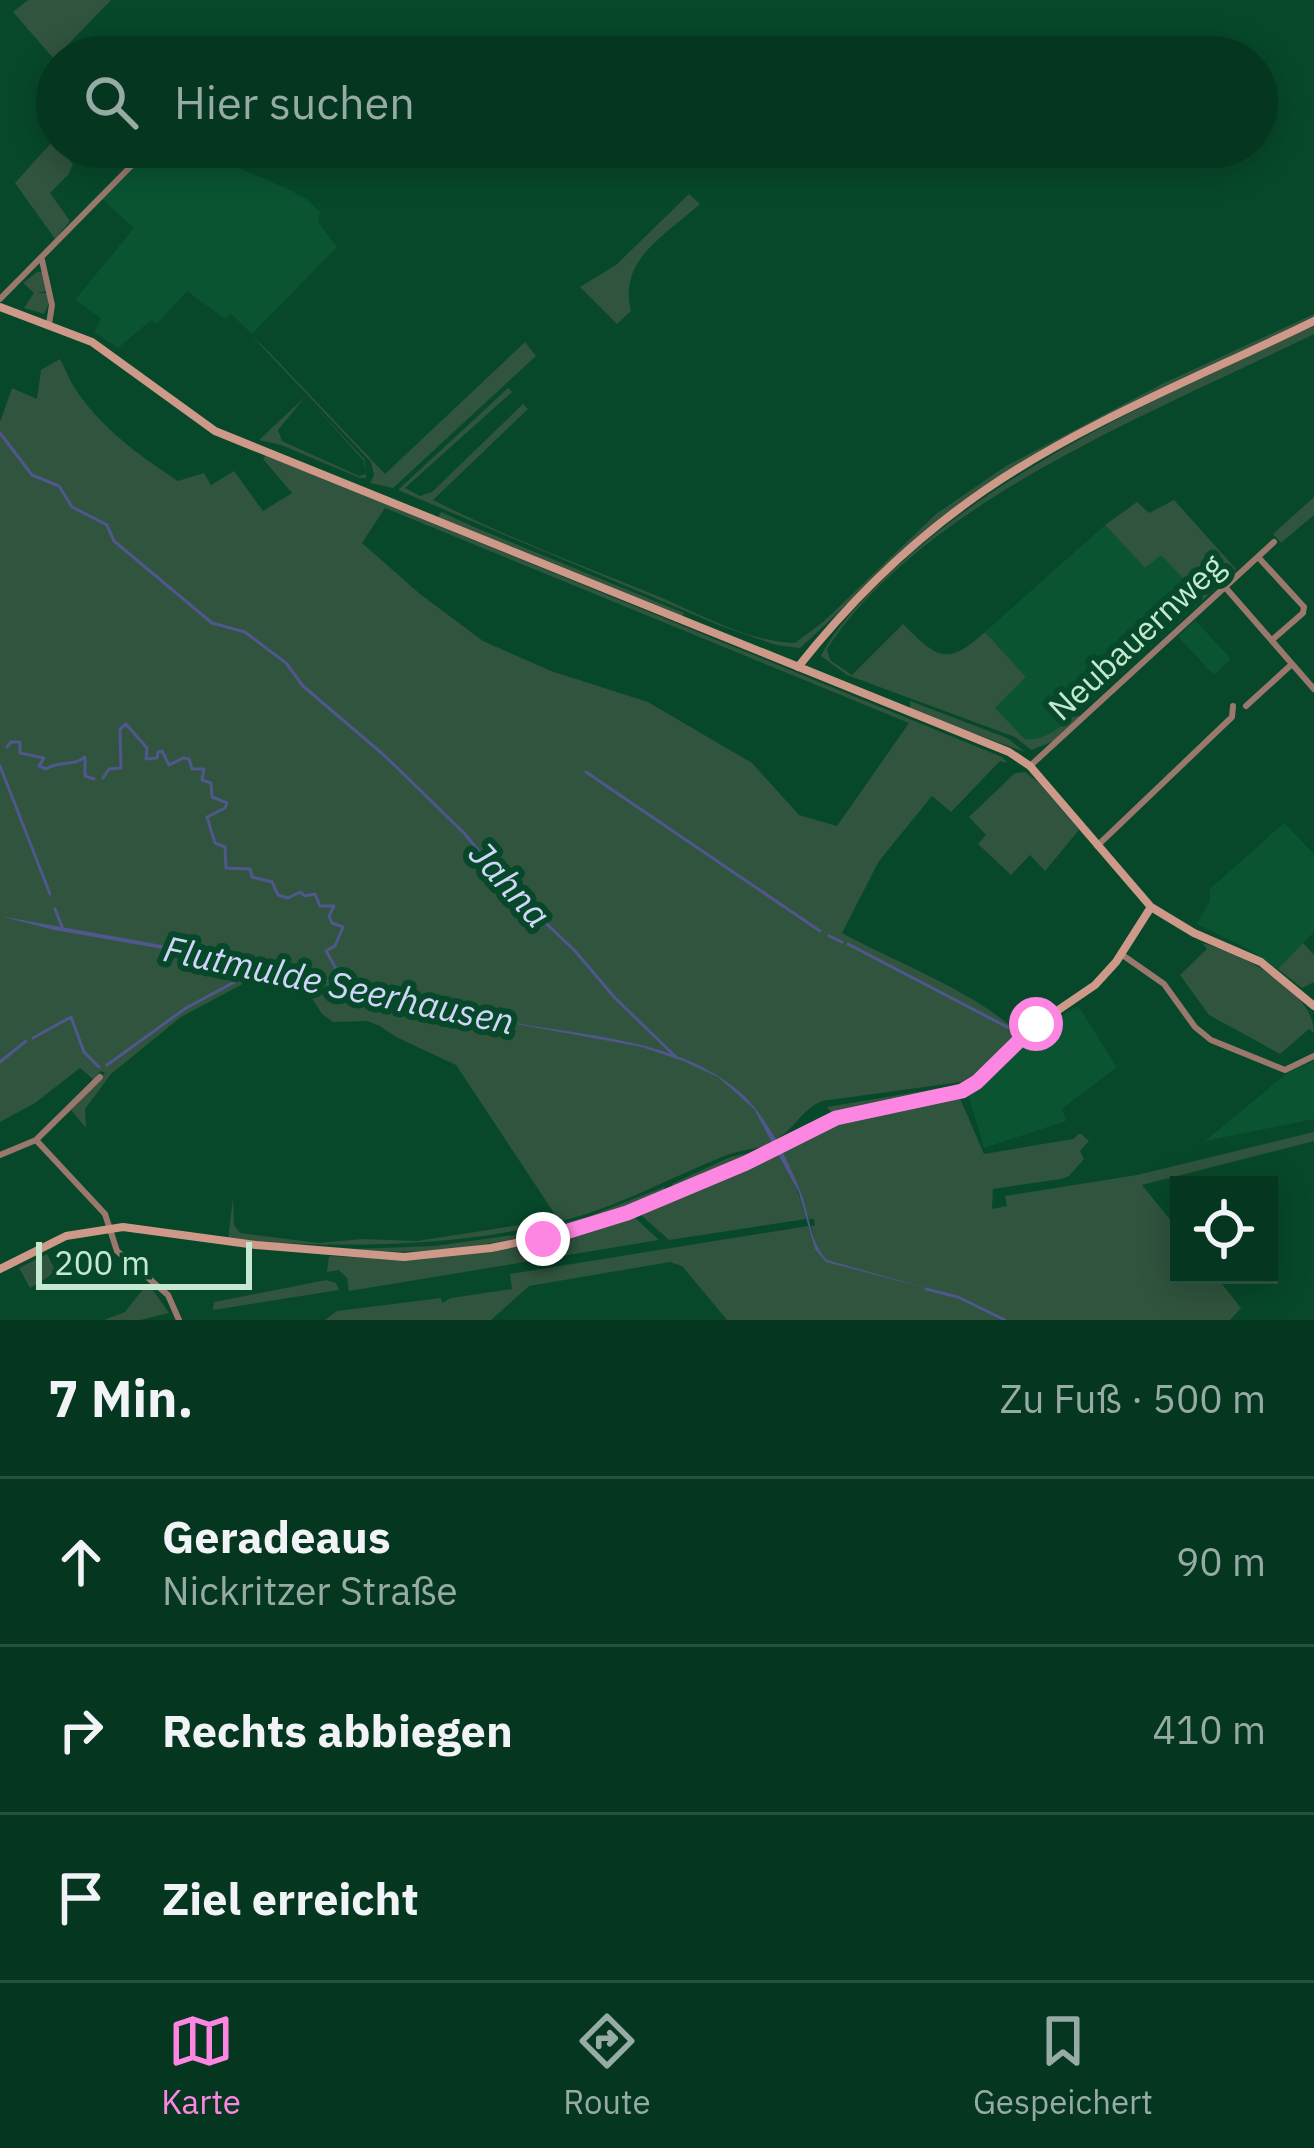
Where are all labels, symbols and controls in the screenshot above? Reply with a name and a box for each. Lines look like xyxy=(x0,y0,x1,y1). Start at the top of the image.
search box xyxy=(36,36,1278,168)
icon: search xyxy=(78,69,144,135)
text: Hier suchen xyxy=(174,73,415,131)
street label: Neubauernweg xyxy=(1039,544,1233,729)
water label: Jahna xyxy=(459,831,561,937)
water label: Flutmulde Seerhausen xyxy=(160,924,519,1045)
route start xyxy=(1009,997,1063,1051)
map controls xyxy=(1170,1176,1278,1284)
button: locate xyxy=(1170,1176,1278,1284)
route end xyxy=(516,1212,570,1266)
scale bar xyxy=(36,1236,252,1289)
text: 200 m xyxy=(54,1241,150,1284)
text: 7 Min. xyxy=(48,1365,193,1431)
text: Zu Fuß · 500 m xyxy=(1000,1373,1266,1424)
text: Geradeaus xyxy=(162,1507,391,1565)
icon: ahead xyxy=(48,1529,114,1595)
text: 90 m xyxy=(1176,1536,1266,1587)
text: Nickritzer Straße xyxy=(162,1565,458,1616)
icon: right xyxy=(48,1697,114,1763)
text: Rechts abbiegen xyxy=(162,1701,513,1759)
text: 410 m xyxy=(1153,1704,1266,1755)
icon: arrive xyxy=(48,1865,114,1931)
text: Ziel erreicht xyxy=(162,1869,419,1927)
tab: Karte xyxy=(161,2008,241,2123)
tab: Route xyxy=(563,2008,651,2123)
tab: Gespeichert xyxy=(973,2008,1153,2123)

